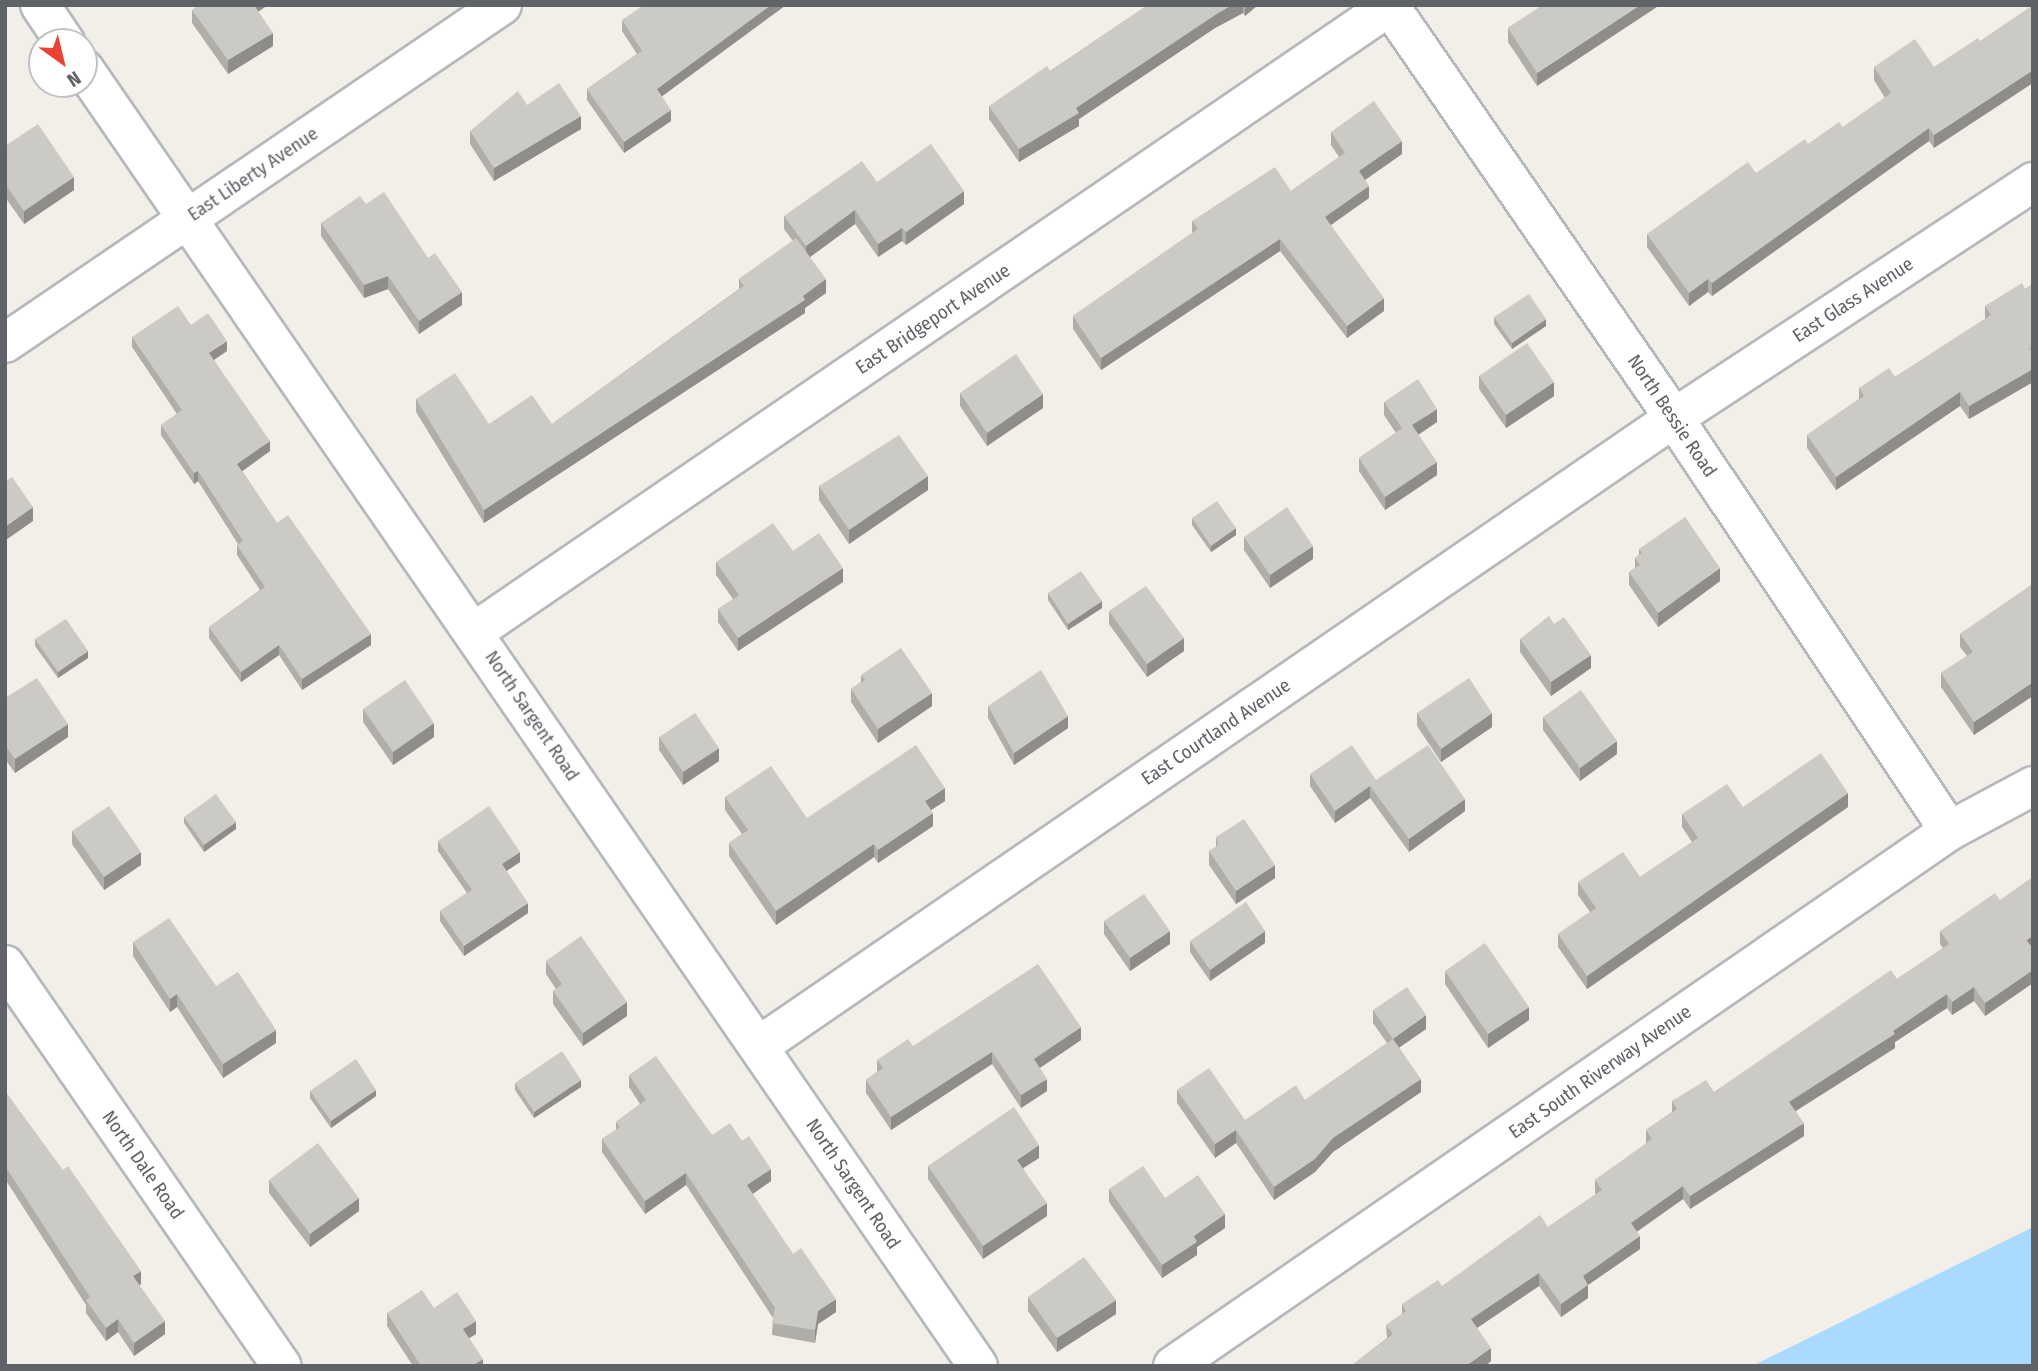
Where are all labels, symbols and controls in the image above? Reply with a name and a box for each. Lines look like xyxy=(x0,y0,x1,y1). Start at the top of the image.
north arrow xyxy=(28,28,98,98)
text: N xyxy=(63,66,85,92)
street label: East Liberty Avenue xyxy=(184,122,322,226)
street label: East Glass Avenue xyxy=(1788,253,1918,347)
street label: East Bridgeport Avenue xyxy=(852,259,1014,379)
street label: North Bessie Road xyxy=(1623,350,1721,482)
street label: North Sargent Road xyxy=(480,647,584,785)
street label: East Courtland Avenue xyxy=(1137,674,1295,790)
street label: East South Riverway Avenue xyxy=(1504,1000,1696,1144)
street label: North Dale Road xyxy=(97,1106,189,1224)
street label: North Sargent Road xyxy=(801,1115,905,1253)

